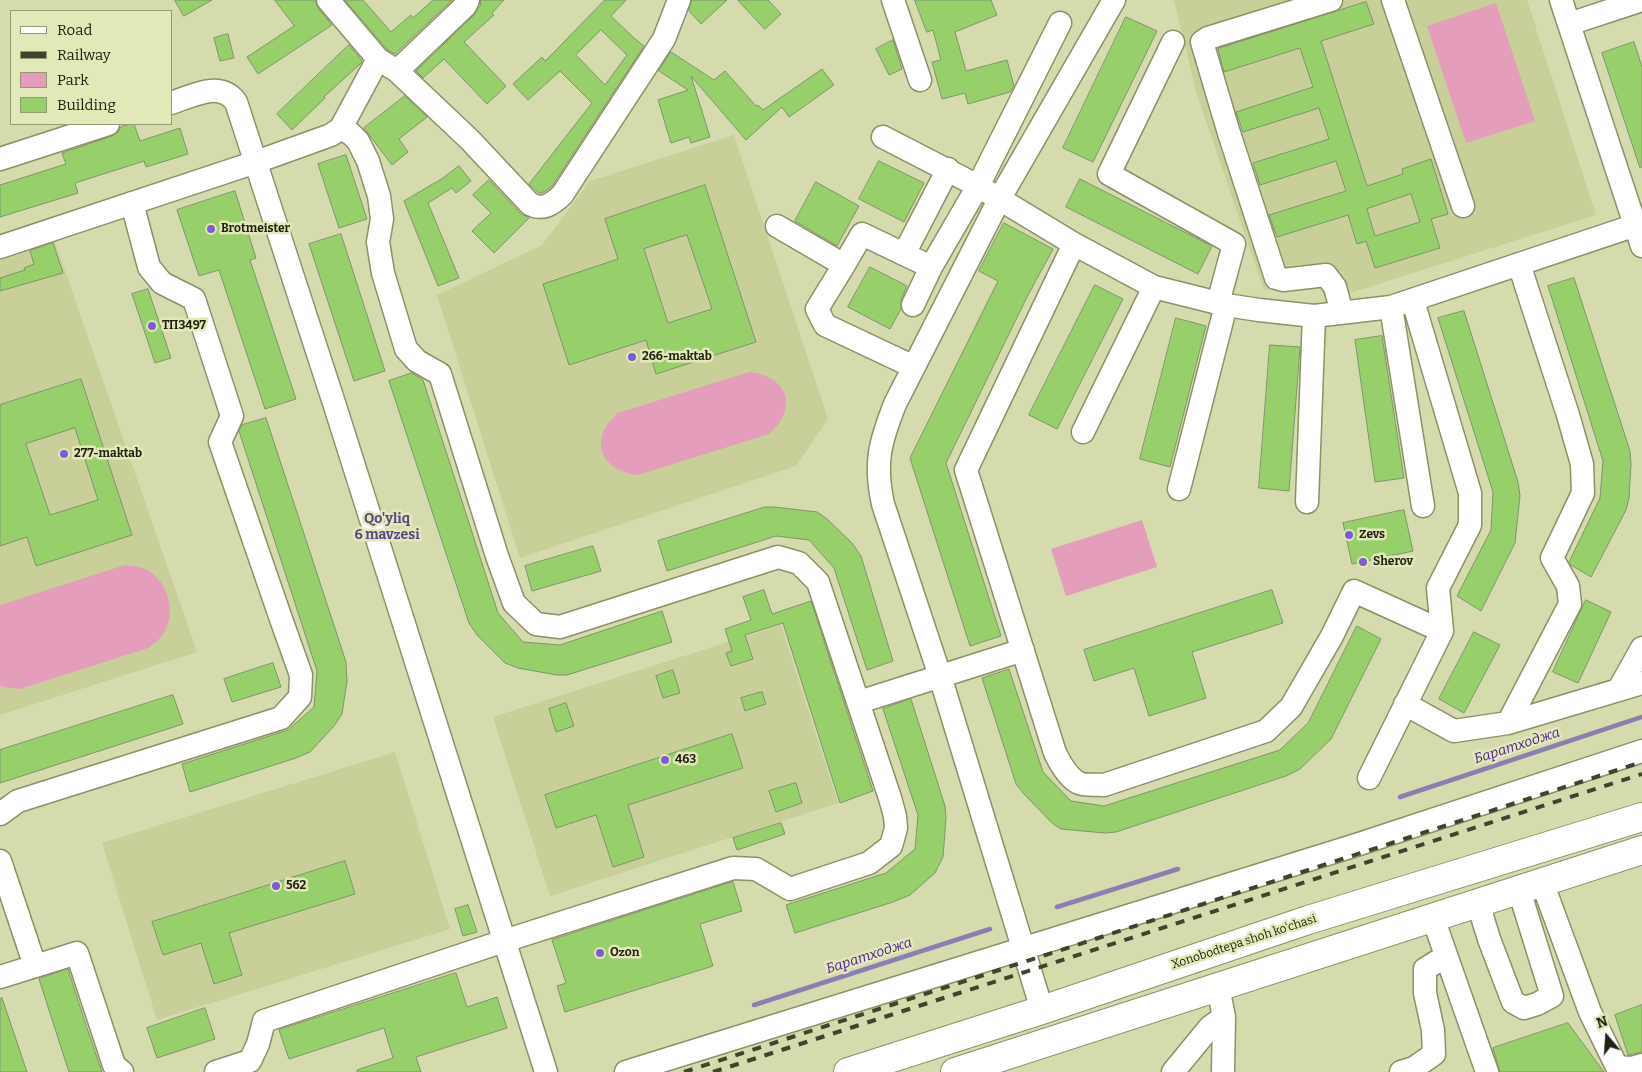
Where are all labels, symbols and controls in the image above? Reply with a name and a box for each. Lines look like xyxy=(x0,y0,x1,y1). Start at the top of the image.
legend xyxy=(10,10,172,125)
text: Road xyxy=(57,21,92,39)
text: Railway xyxy=(57,46,111,64)
text: Park xyxy=(57,71,89,89)
text: Building xyxy=(57,96,116,114)
place label: Brotmeister xyxy=(221,222,290,236)
marker: Brotmeister xyxy=(205,223,217,235)
place label: ТП3497 xyxy=(162,319,206,333)
marker: ТП3497 xyxy=(146,320,158,332)
place label: 266-maktab xyxy=(642,350,712,364)
marker: 266-maktab xyxy=(626,351,638,363)
place label: 277-maktab xyxy=(74,447,142,461)
marker: 277-maktab xyxy=(58,448,70,460)
district label: Qo'yliq 6 mavzesi xyxy=(354,511,420,544)
place label: Zevs xyxy=(1359,528,1385,542)
marker: Zevs xyxy=(1343,529,1355,541)
place label: Sherov xyxy=(1373,555,1413,569)
marker: Sherov xyxy=(1357,556,1369,568)
water label: Баратходжа xyxy=(1472,724,1562,768)
place label: 463 xyxy=(675,753,696,767)
marker: 463 xyxy=(659,754,671,766)
place label: 562 xyxy=(286,879,306,893)
marker: 562 xyxy=(270,880,282,892)
street label: Xonobodtepa shoh ko'chasi xyxy=(1170,912,1318,972)
water label: Баратходжа xyxy=(824,934,914,978)
place label: Ozon xyxy=(610,946,639,960)
marker: Ozon xyxy=(594,947,606,959)
north arrow xyxy=(1582,1012,1632,1062)
text: N xyxy=(1594,1013,1610,1032)

